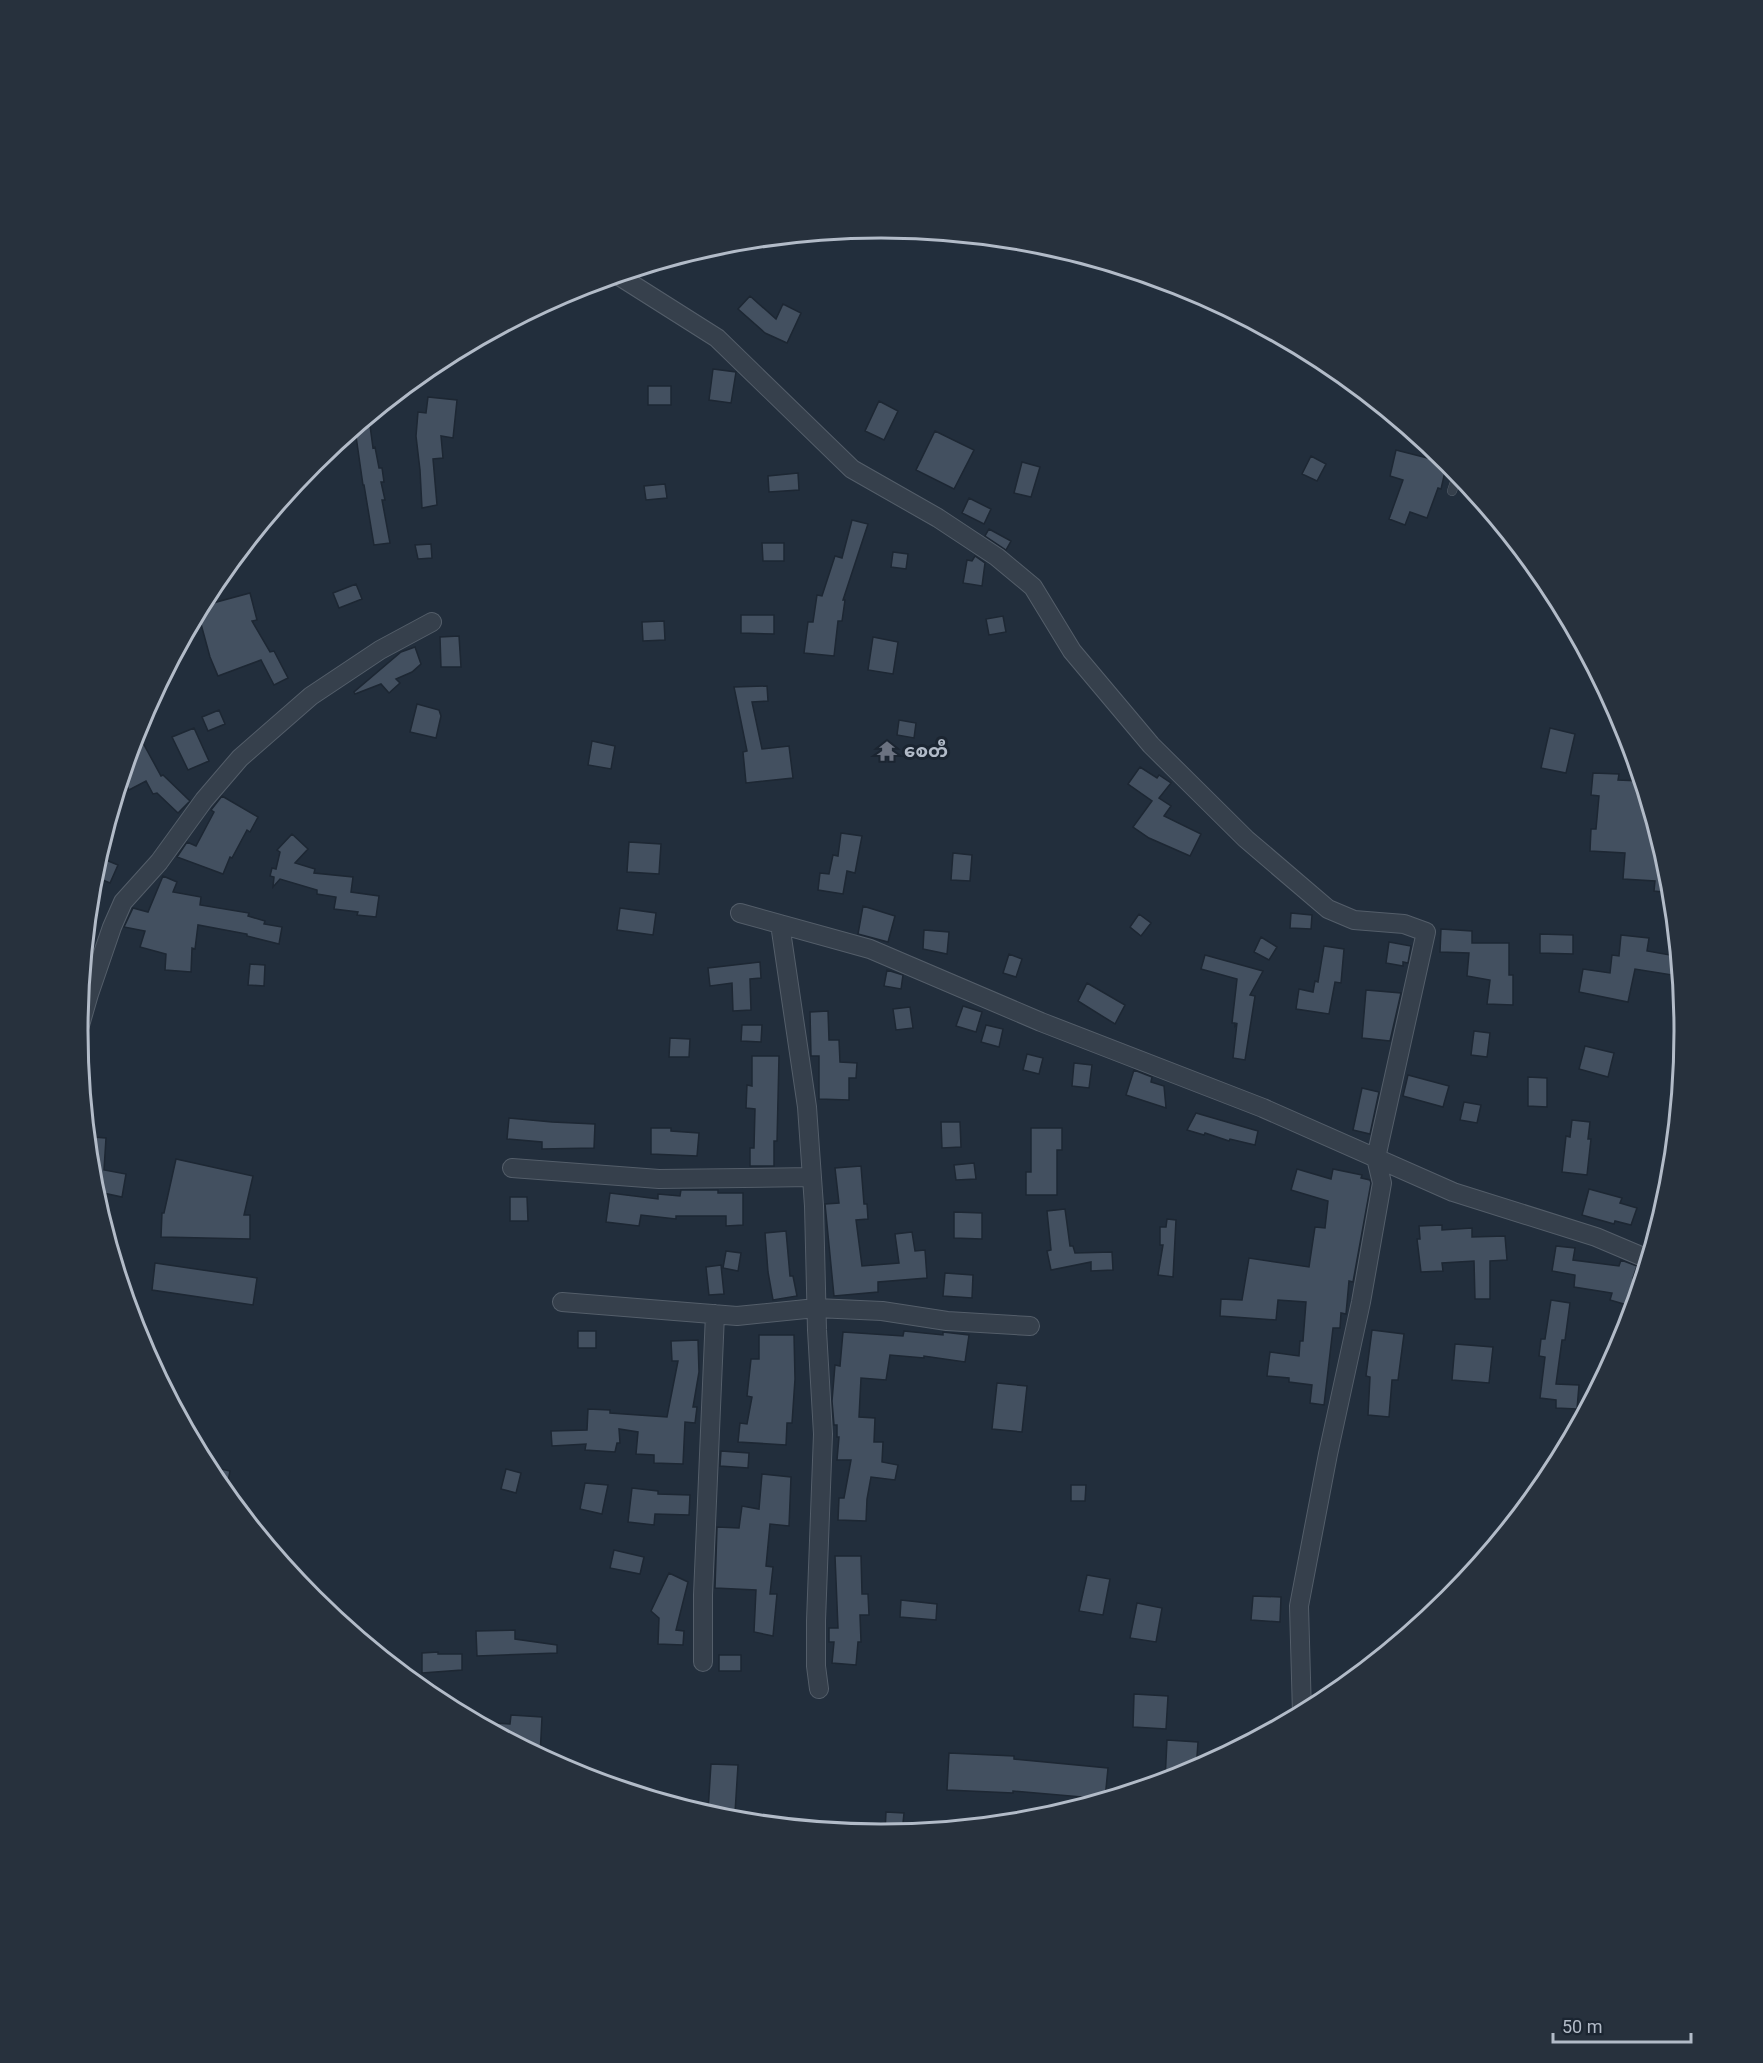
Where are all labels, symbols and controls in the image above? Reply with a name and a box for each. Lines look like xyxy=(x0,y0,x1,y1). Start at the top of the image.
temple icon: စေတီ xyxy=(875,739,899,763)
place label: စေတီ xyxy=(904,739,948,761)
scale bar xyxy=(1553,2006,1691,2044)
text: 50 m xyxy=(1562,2016,1602,2037)

